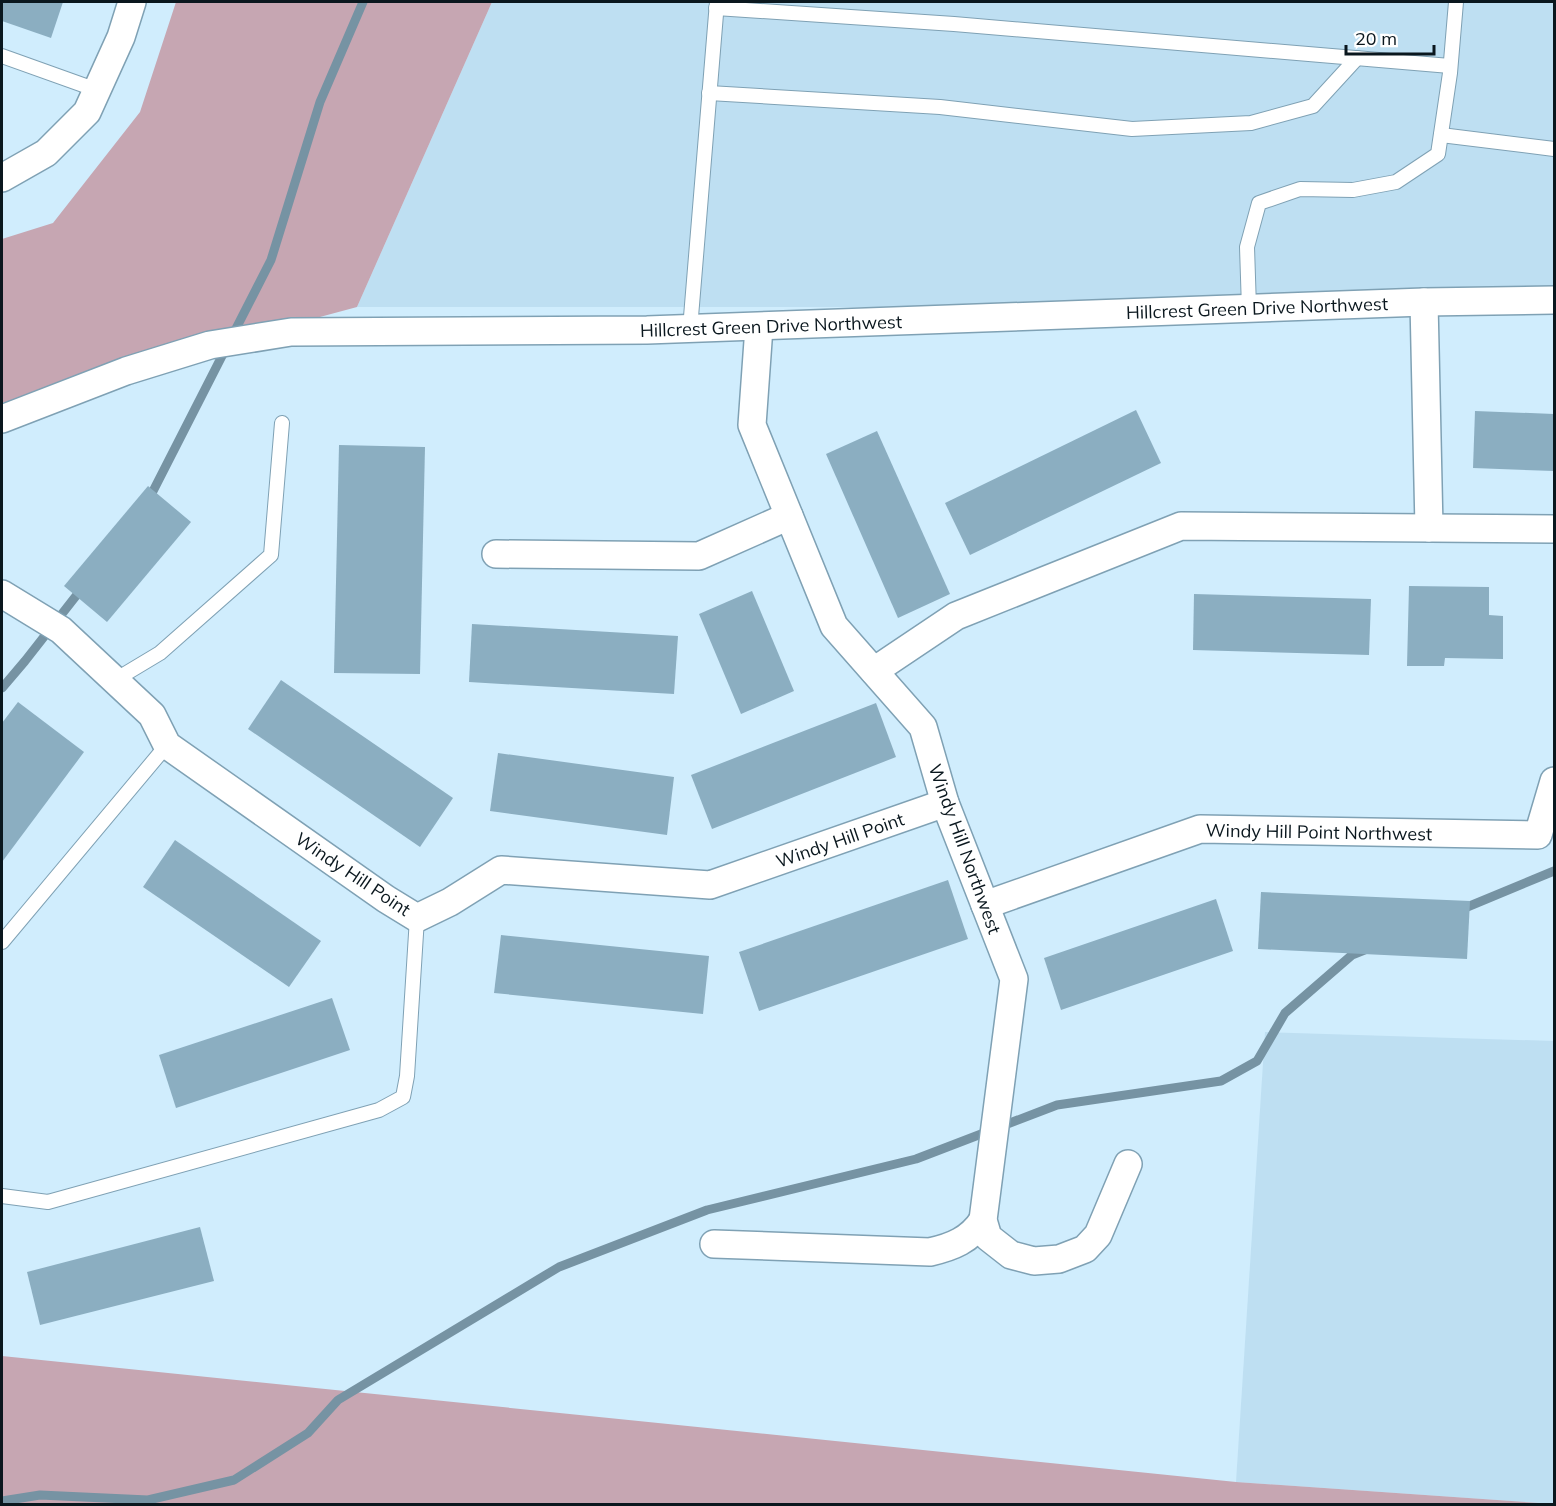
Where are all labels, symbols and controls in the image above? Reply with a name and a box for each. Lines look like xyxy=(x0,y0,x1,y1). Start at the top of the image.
scale bar xyxy=(1346,18,1434,56)
text: 20 m xyxy=(1355,27,1397,50)
street label: Hillcrest Green Drive Northwest xyxy=(1126,292,1388,324)
street label: Hillcrest Green Drive Northwest xyxy=(640,310,902,342)
street label: Windy Hill Northwest xyxy=(924,761,1006,937)
street label: Windy Hill Point xyxy=(773,807,907,873)
street label: Windy Hill Point Northwest xyxy=(1206,819,1432,845)
street label: Windy Hill Point xyxy=(291,827,415,921)

